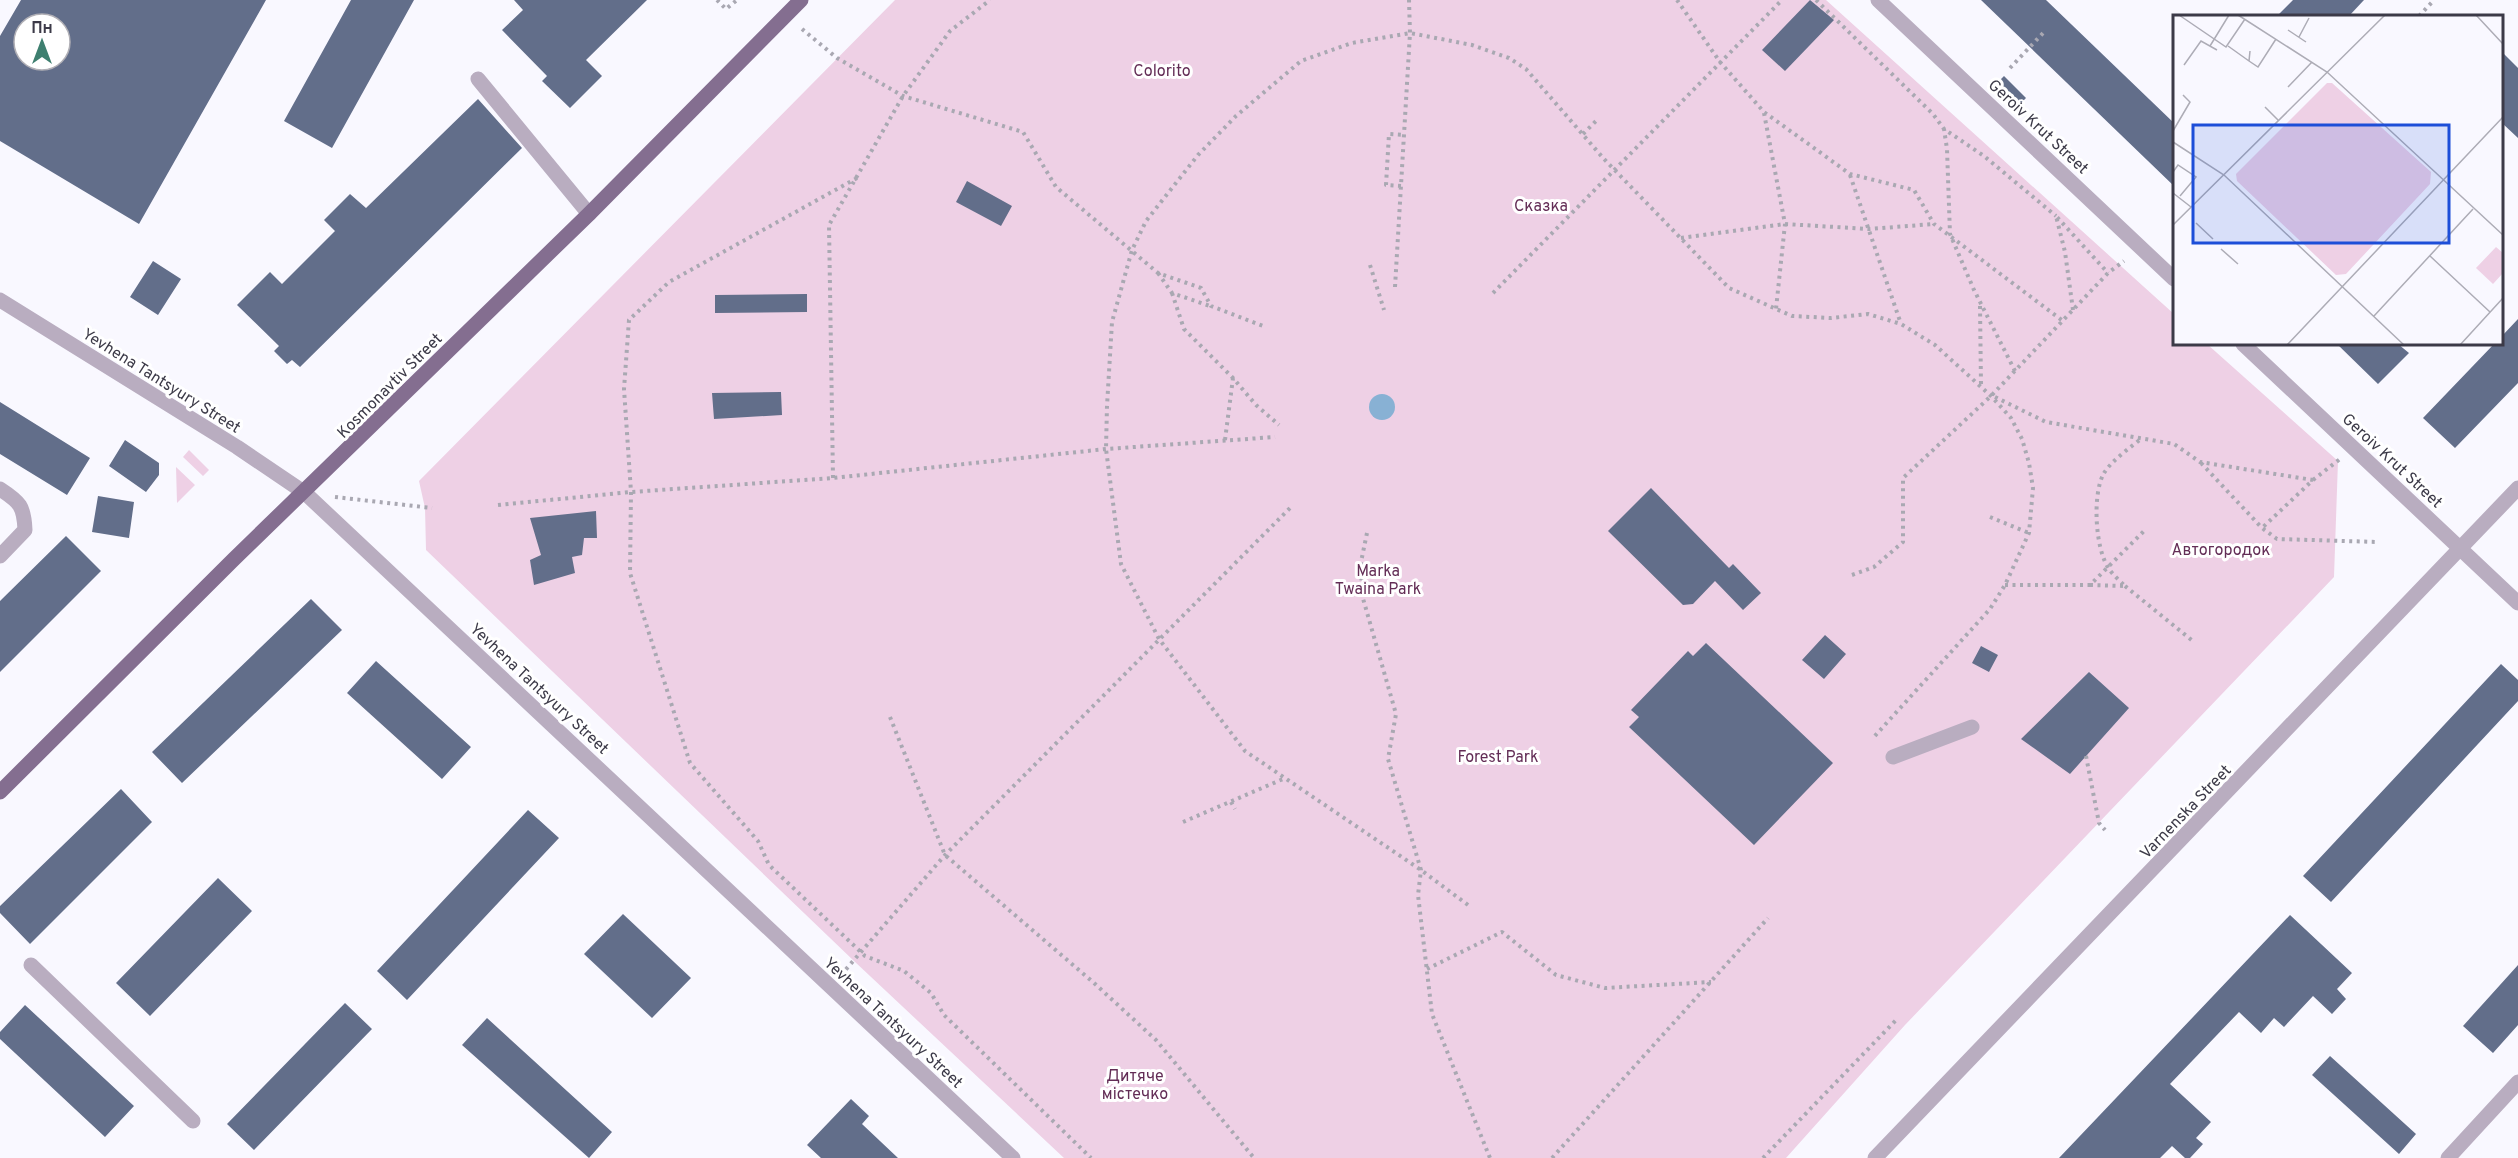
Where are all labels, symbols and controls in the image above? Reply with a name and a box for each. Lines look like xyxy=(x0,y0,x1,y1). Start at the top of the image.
north arrow xyxy=(12,12,72,72)
inset map xyxy=(2173,15,2503,345)
text: Пн xyxy=(31,19,53,39)
park label: Colorito xyxy=(1133,62,1191,82)
street label: Geroiv Krut Street xyxy=(1983,76,2092,179)
park label: Сказка xyxy=(1514,197,1568,217)
street label: Yevhena Tantsyury Street xyxy=(78,325,244,439)
street label: Kosmonavtiv Street xyxy=(334,330,447,443)
street label: Geroiv Krut Street xyxy=(2337,410,2446,513)
park label: Автогородок xyxy=(2172,541,2270,561)
park label: Marka Twaina Park xyxy=(1335,562,1421,600)
street label: Yevhena Tantsyury Street xyxy=(465,620,612,759)
park label: Forest Park xyxy=(1457,748,1539,768)
street label: Varnenska Street xyxy=(2137,761,2236,864)
street label: Yevhena Tantsyury Street xyxy=(819,954,966,1093)
park label: Дитяче містечко xyxy=(1102,1067,1168,1105)

